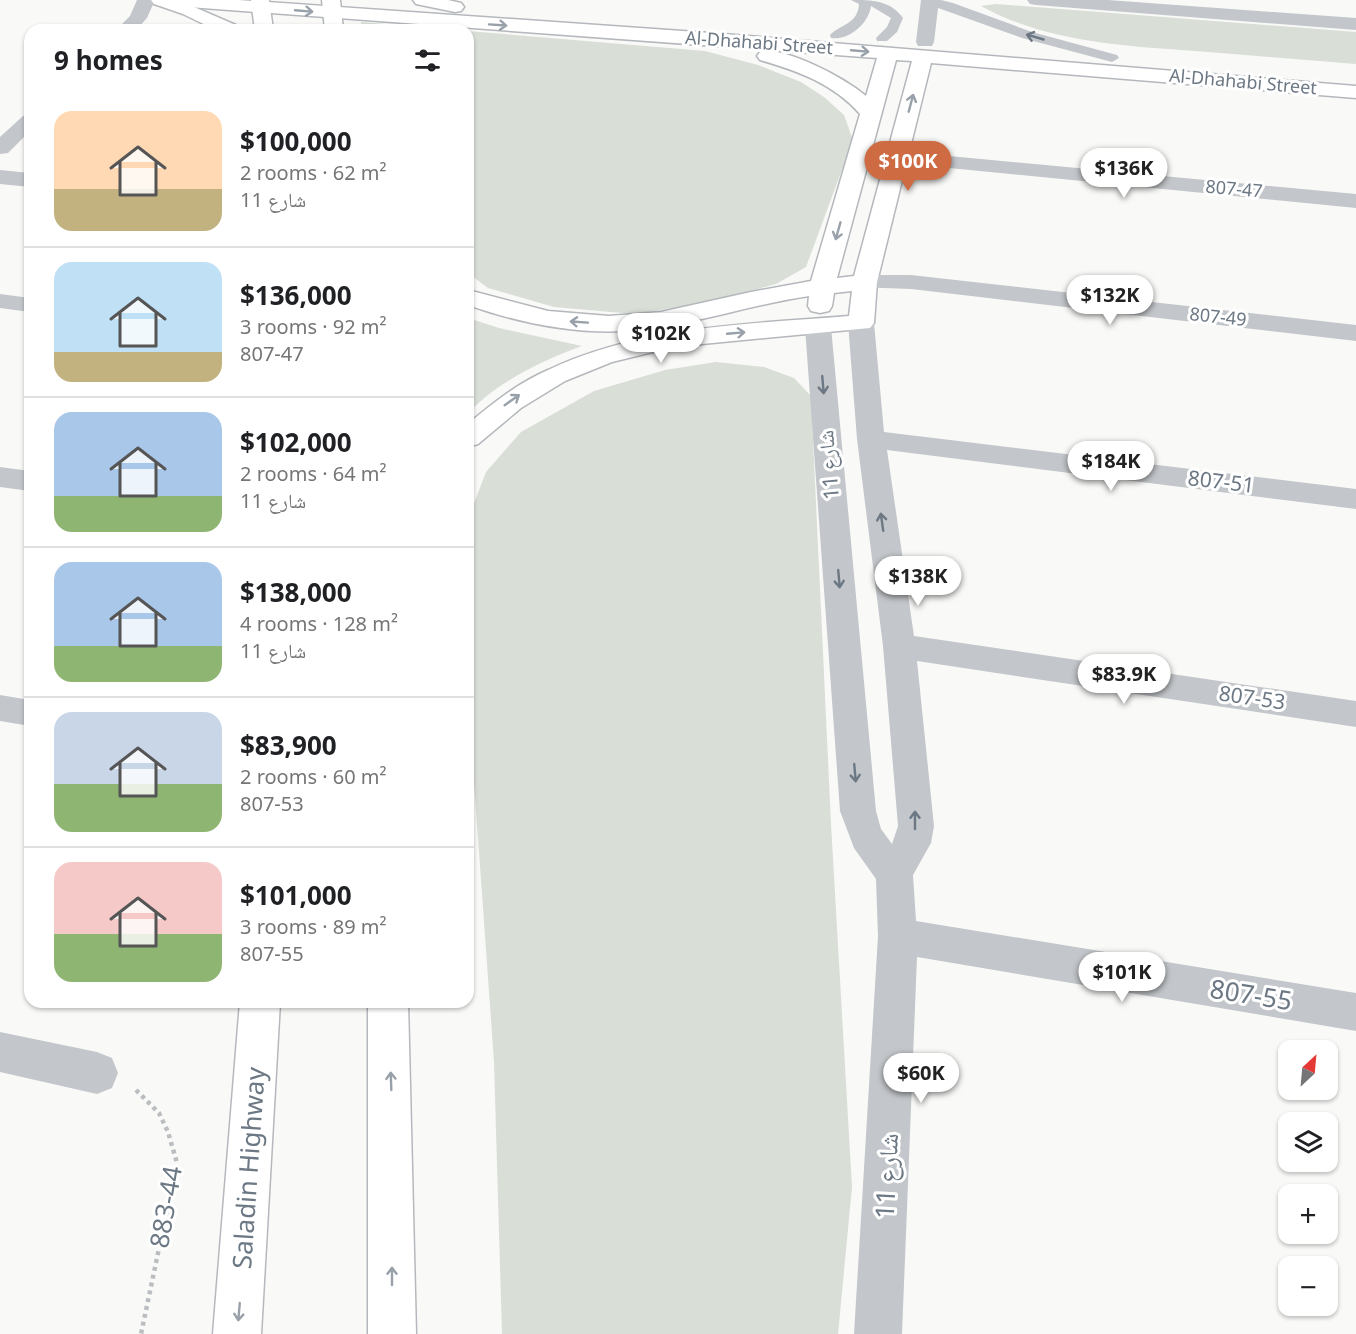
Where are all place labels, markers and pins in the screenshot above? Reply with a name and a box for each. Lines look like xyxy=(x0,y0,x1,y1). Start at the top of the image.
pin: $100K xyxy=(866,141,950,192)
pin: $136K xyxy=(1082,148,1166,199)
pin: $132K xyxy=(1068,275,1152,326)
pin: $102K xyxy=(619,313,703,364)
pin: $184K xyxy=(1069,441,1153,492)
pin: $138K xyxy=(876,556,960,607)
pin: $83.9K xyxy=(1075,654,1173,705)
pin: $101K xyxy=(1080,952,1164,1003)
pin: $60K xyxy=(885,1053,957,1104)

